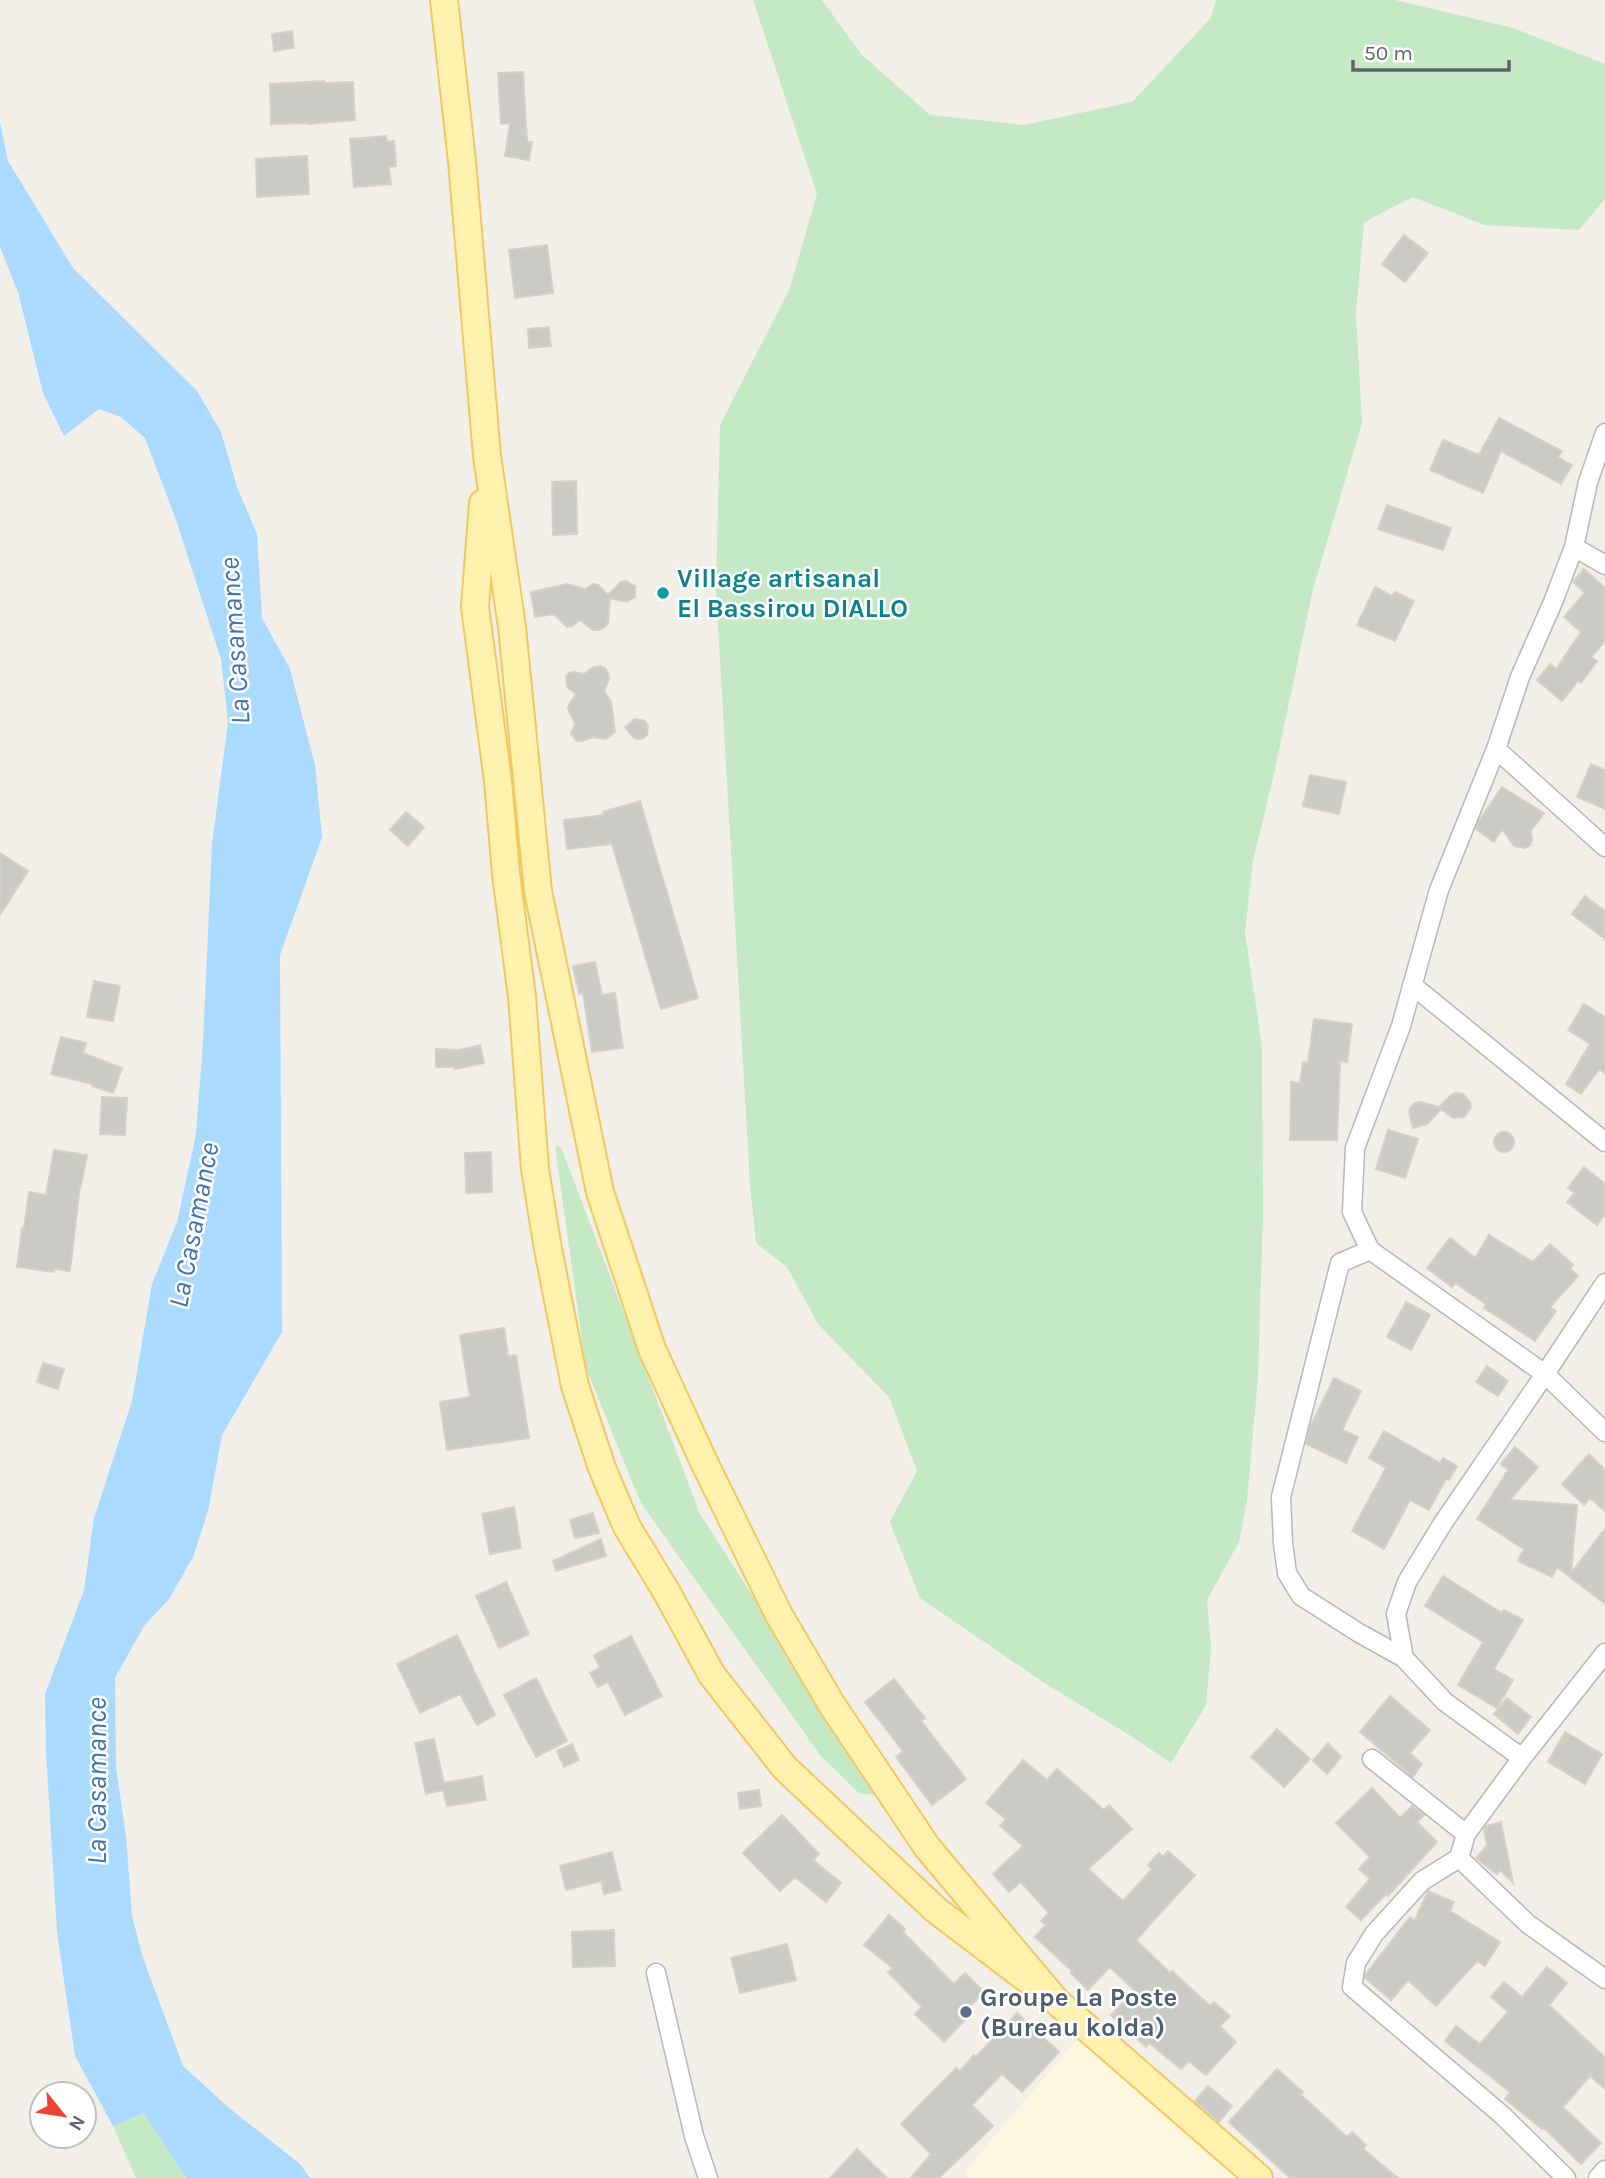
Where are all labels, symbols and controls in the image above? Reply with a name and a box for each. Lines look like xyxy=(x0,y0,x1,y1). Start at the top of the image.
scale bar xyxy=(1353,28,1509,72)
text: 50 m xyxy=(1364,41,1413,65)
water label: La Casamance xyxy=(212,556,257,726)
place label: Village artisanal El Bassirou DIALLO xyxy=(677,563,908,624)
marker: Village artisanal El Bassirou DIALLO xyxy=(655,585,671,601)
water label: La Casamance xyxy=(161,1140,226,1311)
water label: La Casamance xyxy=(80,1697,113,1865)
place label: Groupe La Poste (Bureau kolda) xyxy=(980,1982,1177,2043)
marker: Groupe La Poste (Bureau kolda) xyxy=(958,2004,974,2020)
north arrow xyxy=(28,2080,98,2150)
text: N xyxy=(64,2112,90,2134)

